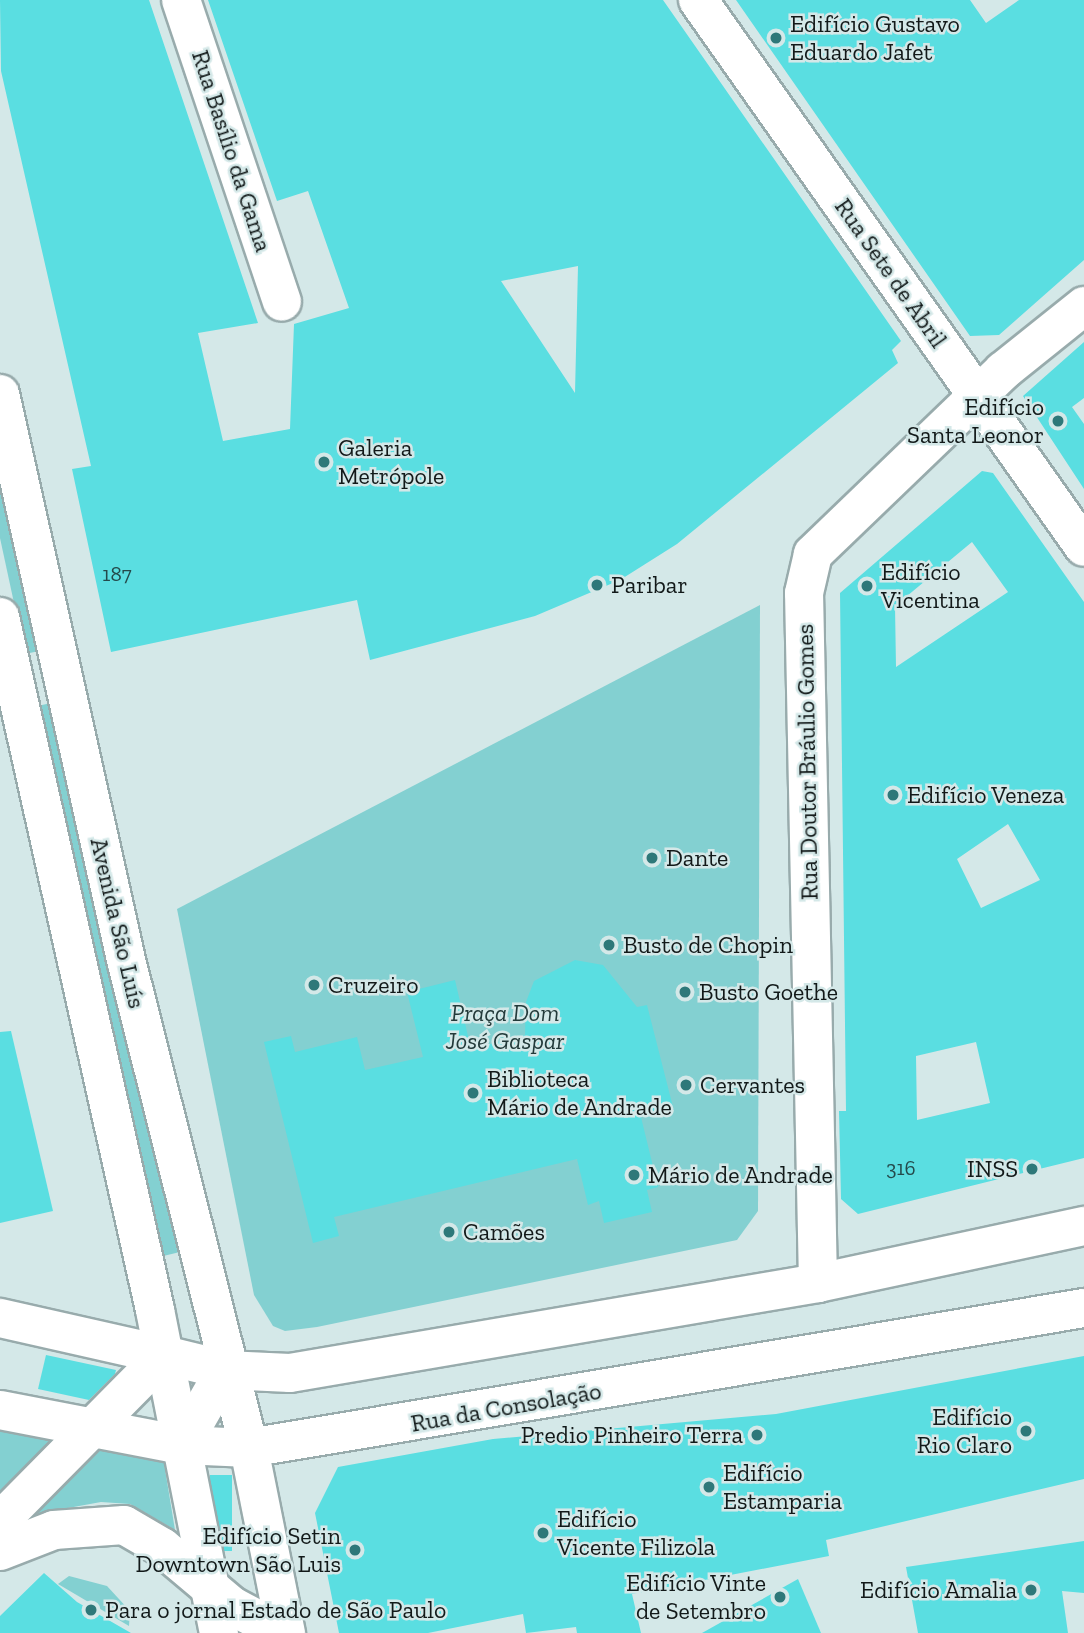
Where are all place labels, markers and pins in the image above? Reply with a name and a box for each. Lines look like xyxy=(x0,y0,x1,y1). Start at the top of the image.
place label: Edifício Gustavo Eduardo Jafet xyxy=(790,10,960,66)
marker: Edifício Gustavo Eduardo Jafet xyxy=(768,30,784,46)
place label: Edifício Santa Leonor xyxy=(907,393,1044,449)
marker: Edifício Santa Leonor xyxy=(1050,413,1066,429)
place label: Galeria Metrópole xyxy=(338,434,444,490)
marker: Galeria Metrópole xyxy=(316,454,332,470)
place label: Edifício Vicentina xyxy=(881,558,980,614)
place label: Paribar xyxy=(611,571,688,599)
marker: Paribar xyxy=(589,577,605,593)
marker: Edifício Vicentina xyxy=(859,578,875,594)
place label: Edifício Veneza xyxy=(907,781,1065,809)
marker: Edifício Veneza xyxy=(885,787,901,803)
place label: Dante xyxy=(666,844,728,872)
marker: Dante xyxy=(644,850,660,866)
place label: Busto de Chopin xyxy=(623,931,793,959)
marker: Busto de Chopin xyxy=(601,937,617,953)
place label: Cruzeiro xyxy=(328,971,419,999)
marker: Cruzeiro xyxy=(306,977,322,993)
place label: Busto Goethe xyxy=(699,978,838,1006)
marker: Busto Goethe xyxy=(677,984,693,1000)
place label: Biblioteca Mário de Andrade xyxy=(487,1065,673,1121)
place label: Cervantes xyxy=(700,1071,805,1099)
marker: Cervantes xyxy=(678,1077,694,1093)
marker: Biblioteca Mário de Andrade xyxy=(465,1085,481,1101)
place label: INSS xyxy=(967,1155,1018,1183)
place label: Mário de Andrade xyxy=(648,1161,834,1189)
marker: INSS xyxy=(1024,1161,1040,1177)
marker: Mário de Andrade xyxy=(626,1167,642,1183)
place label: Camões xyxy=(463,1218,545,1246)
marker: Camões xyxy=(441,1224,457,1240)
place label: Edifício Rio Claro xyxy=(917,1403,1012,1459)
place label: Predio Pinheiro Terra xyxy=(520,1421,743,1449)
marker: Edifício Rio Claro xyxy=(1018,1423,1034,1439)
marker: Predio Pinheiro Terra xyxy=(749,1427,765,1443)
place label: Edifício Estamparia xyxy=(723,1459,842,1515)
marker: Edifício Estamparia xyxy=(701,1479,717,1495)
place label: Edifício Vicente Filizola xyxy=(557,1505,715,1561)
place label: Edifício Setin Downtown São Luis xyxy=(136,1522,341,1578)
marker: Edifício Vicente Filizola xyxy=(535,1525,551,1541)
marker: Edifício Setin Downtown São Luis xyxy=(347,1542,363,1558)
place label: Edifício Vinte de Setembro xyxy=(625,1569,766,1625)
place label: Edifício Amalia xyxy=(859,1576,1017,1604)
marker: Edifício Amalia xyxy=(1023,1582,1039,1598)
marker: Edifício Vinte de Setembro xyxy=(772,1589,788,1605)
place label: Para o jornal Estado de São Paulo xyxy=(105,1596,446,1624)
marker: Para o jornal Estado de São Paulo xyxy=(83,1602,99,1618)

